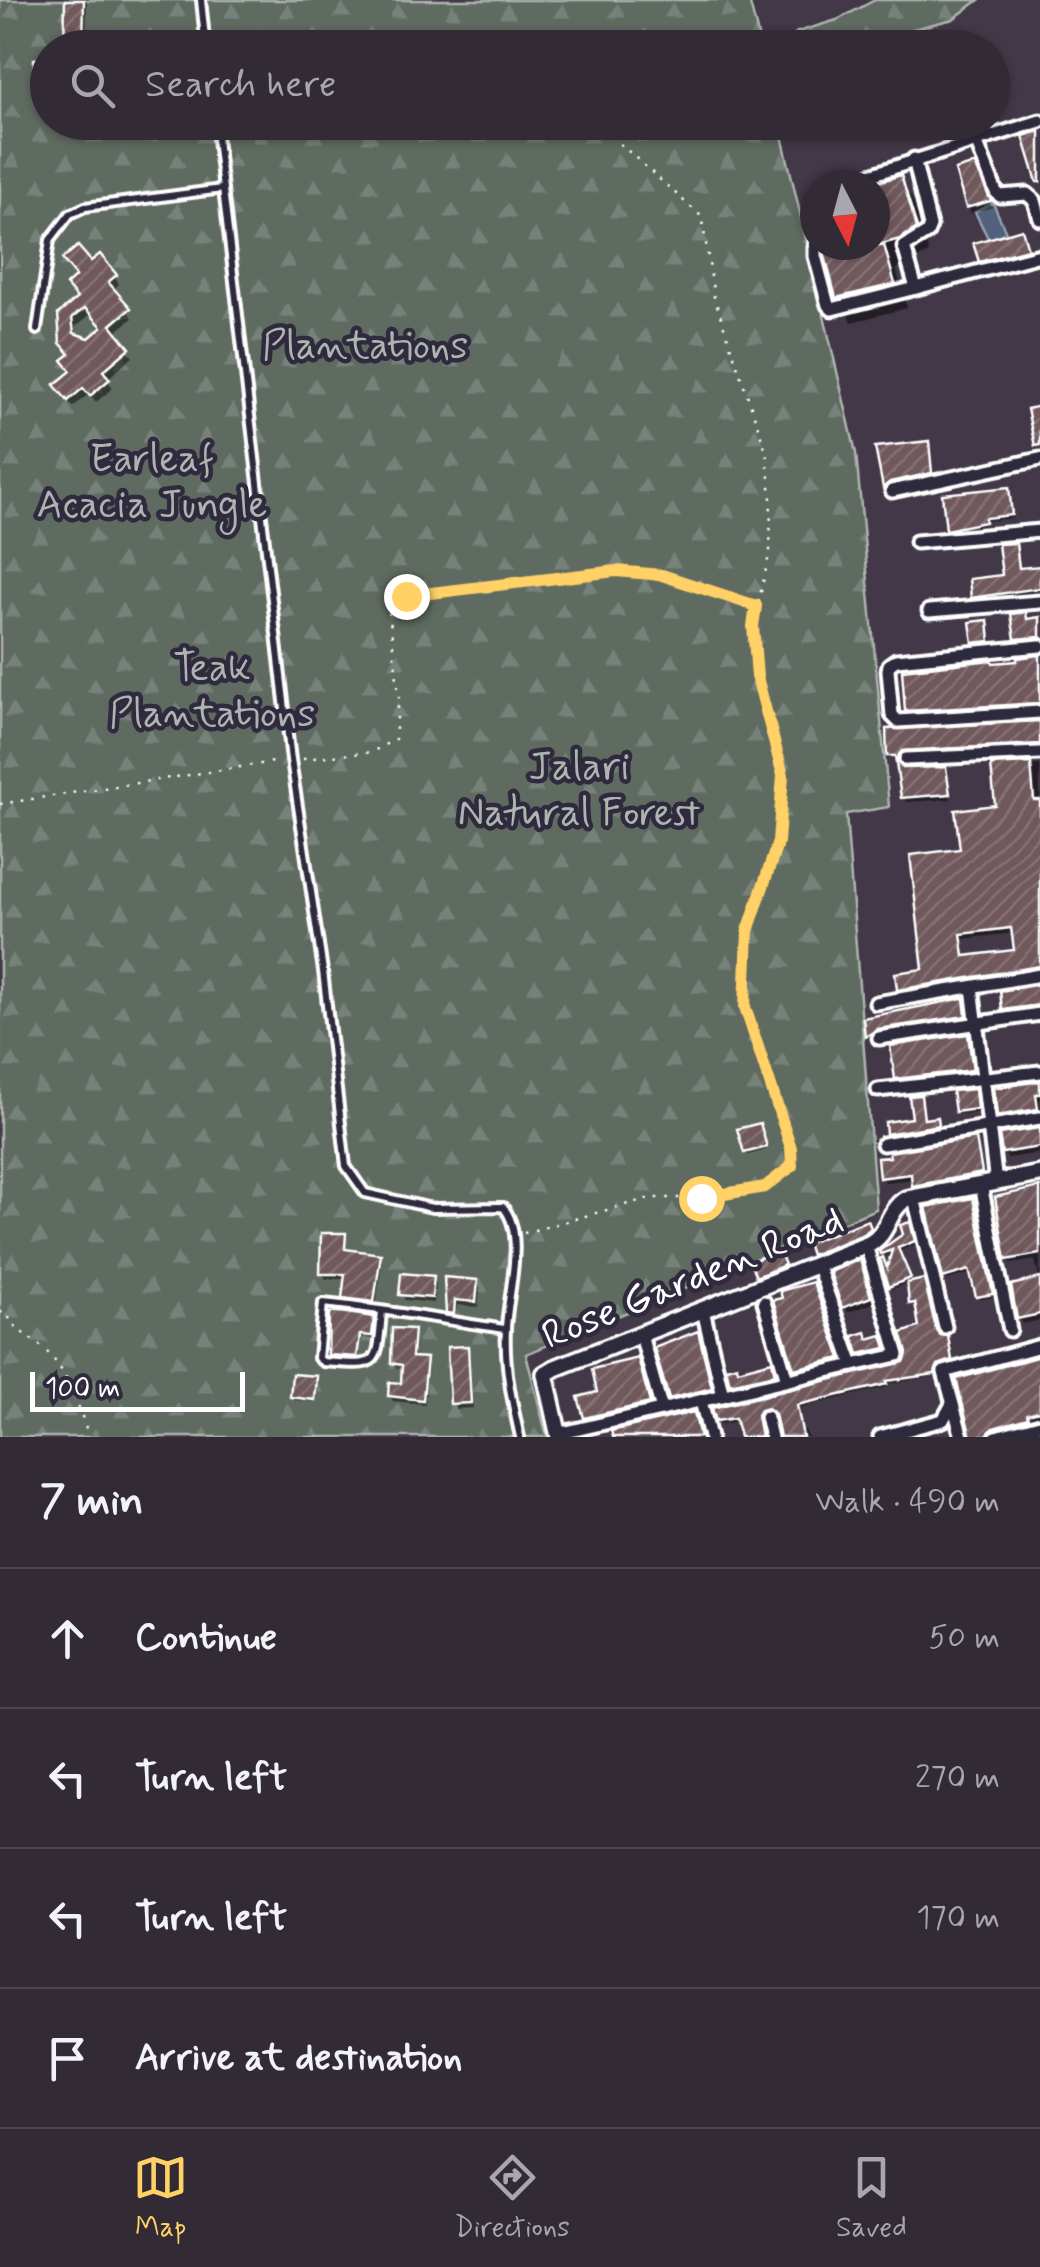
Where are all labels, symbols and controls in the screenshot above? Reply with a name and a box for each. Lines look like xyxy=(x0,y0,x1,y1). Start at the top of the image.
search box xyxy=(30,30,1010,140)
icon: search xyxy=(65,58,120,113)
text: Search here xyxy=(145,61,336,110)
north arrow xyxy=(800,170,890,260)
park label: Plantations xyxy=(262,321,468,373)
park label: Earleaf Acacia Jungle xyxy=(37,434,267,535)
route end xyxy=(384,574,430,620)
park label: Teak Plantations xyxy=(109,643,315,741)
park label: Jalari Natural Forest xyxy=(458,742,701,840)
route start xyxy=(679,1176,725,1222)
street label: Rose Garden Road xyxy=(535,1195,851,1363)
scale bar xyxy=(30,1367,245,1412)
text: 100 m xyxy=(45,1371,120,1408)
text: 7 min xyxy=(40,1475,143,1530)
text: Walk · 490 m xyxy=(815,1481,1000,1523)
icon: ahead xyxy=(40,1611,95,1666)
text: Continue xyxy=(135,1614,277,1663)
text: 50 m xyxy=(928,1617,1000,1659)
icon: left xyxy=(40,1751,95,1806)
text: Turn left xyxy=(135,1754,287,1803)
text: 270 m xyxy=(915,1757,1000,1799)
icon: left xyxy=(40,1891,95,1946)
text: Turn left xyxy=(135,1894,287,1943)
text: 170 m xyxy=(916,1897,1000,1939)
icon: arrive xyxy=(40,2031,95,2086)
text: Arrive at destination xyxy=(135,2034,462,2083)
tab: Map xyxy=(133,2150,188,2247)
tab: Directions xyxy=(455,2150,570,2247)
tab: Saved xyxy=(836,2150,907,2247)

